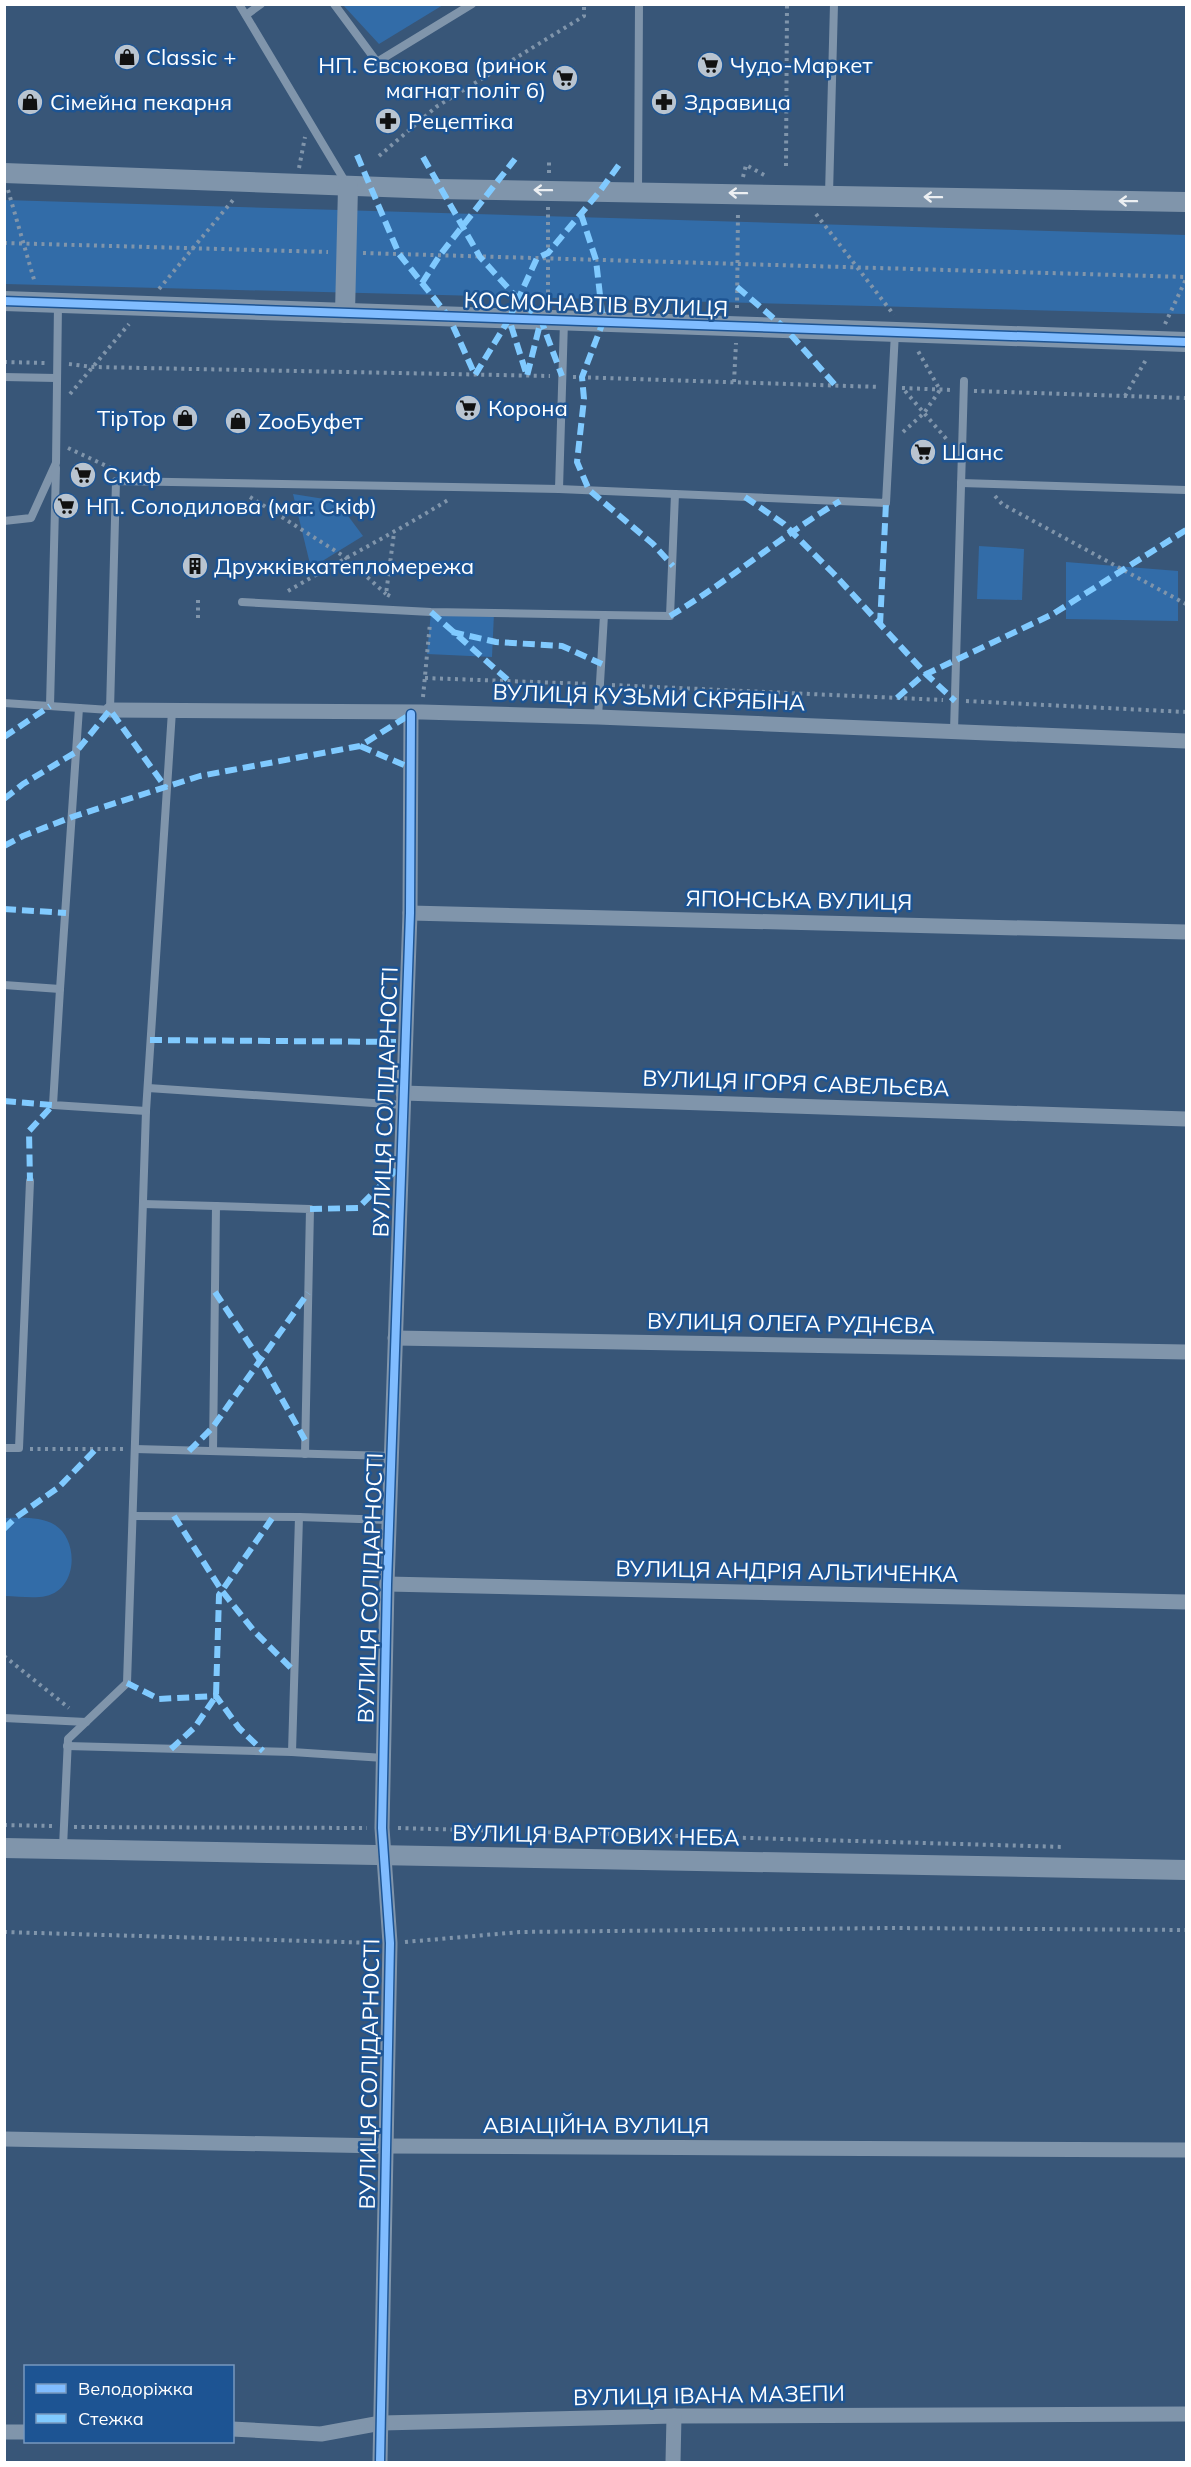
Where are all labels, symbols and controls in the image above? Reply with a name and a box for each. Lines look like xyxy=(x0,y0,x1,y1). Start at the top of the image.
shop icon: Classic + xyxy=(112,42,142,72)
place label: Classic + xyxy=(146,43,236,71)
supermarket icon: Чудо-Маркет xyxy=(695,50,725,80)
place label: НП. Євсюкова (ринок магнат політ 6) xyxy=(318,51,546,104)
place label: Чудо-Маркет xyxy=(730,51,873,79)
supermarket icon: НП. Євсюкова (ринок магнат політ 6) xyxy=(550,63,580,93)
shop icon: Сімейна пекарня xyxy=(15,87,45,117)
pharmacy icon: Здравица xyxy=(649,87,679,117)
place label: Сімейна пекарня xyxy=(50,88,232,116)
place label: Здравица xyxy=(684,88,791,116)
pharmacy icon: Рецептіка xyxy=(373,106,403,136)
place label: Рецептіка xyxy=(408,107,514,135)
one-way arrow xyxy=(534,184,554,196)
one-way arrow xyxy=(729,188,749,199)
one-way arrow xyxy=(924,191,944,203)
one-way arrow xyxy=(1119,195,1139,207)
street label: КОСМОНАВТІВ ВУЛИЦЯ xyxy=(463,285,729,323)
supermarket icon: Корона xyxy=(453,393,483,423)
place label: Корона xyxy=(488,394,568,422)
shop icon: TipTop xyxy=(170,403,200,433)
place label: TipTop xyxy=(97,404,166,432)
shop icon: ZooБуфет xyxy=(223,406,253,436)
place label: ZooБуфет xyxy=(258,407,363,435)
supermarket icon: Шанс xyxy=(908,437,938,467)
place label: Шанс xyxy=(942,438,1004,466)
supermarket icon: Скиф xyxy=(68,460,98,490)
place label: Скиф xyxy=(103,461,161,489)
supermarket icon: НП. Солодилова (маг. Скіф) xyxy=(51,491,81,521)
place label: НП. Солодилова (маг. Скіф) xyxy=(86,492,377,520)
building icon: Дружківкатепломережа xyxy=(180,551,210,581)
place label: Дружківкатепломережа xyxy=(214,552,474,580)
street label: ВУЛИЦЯ КУЗЬМИ СКРЯБІНА xyxy=(492,678,806,716)
street label: ЯПОНСЬКА ВУЛИЦЯ xyxy=(685,884,913,916)
street label: ВУЛИЦЯ СОЛІДАРНОСТІ xyxy=(366,966,404,1238)
street label: ВУЛИЦЯ ІГОРЯ САВЕЛЬЄВА xyxy=(642,1064,950,1102)
street label: ВУЛИЦЯ ОЛЕГА РУДНЄВА xyxy=(647,1306,935,1340)
street label: ВУЛИЦЯ СОЛІДАРНОСТІ xyxy=(351,1452,389,1724)
street label: ВУЛИЦЯ АНДРІЯ АЛЬТИЧЕНКА xyxy=(615,1554,959,1588)
street label: ВУЛИЦЯ ВАРТОВИХ НЕБА xyxy=(452,1818,740,1852)
street label: ВУЛИЦЯ СОЛІДАРНОСТІ xyxy=(353,1938,385,2210)
street label: АВІАЦІЙНА ВУЛИЦЯ xyxy=(483,2111,709,2139)
legend xyxy=(24,2365,234,2443)
text: Велодоріжка xyxy=(78,2377,193,2400)
street label: ВУЛИЦЯ ІВАНА МАЗЕПИ xyxy=(573,2379,845,2411)
text: Стежка xyxy=(78,2407,144,2430)

